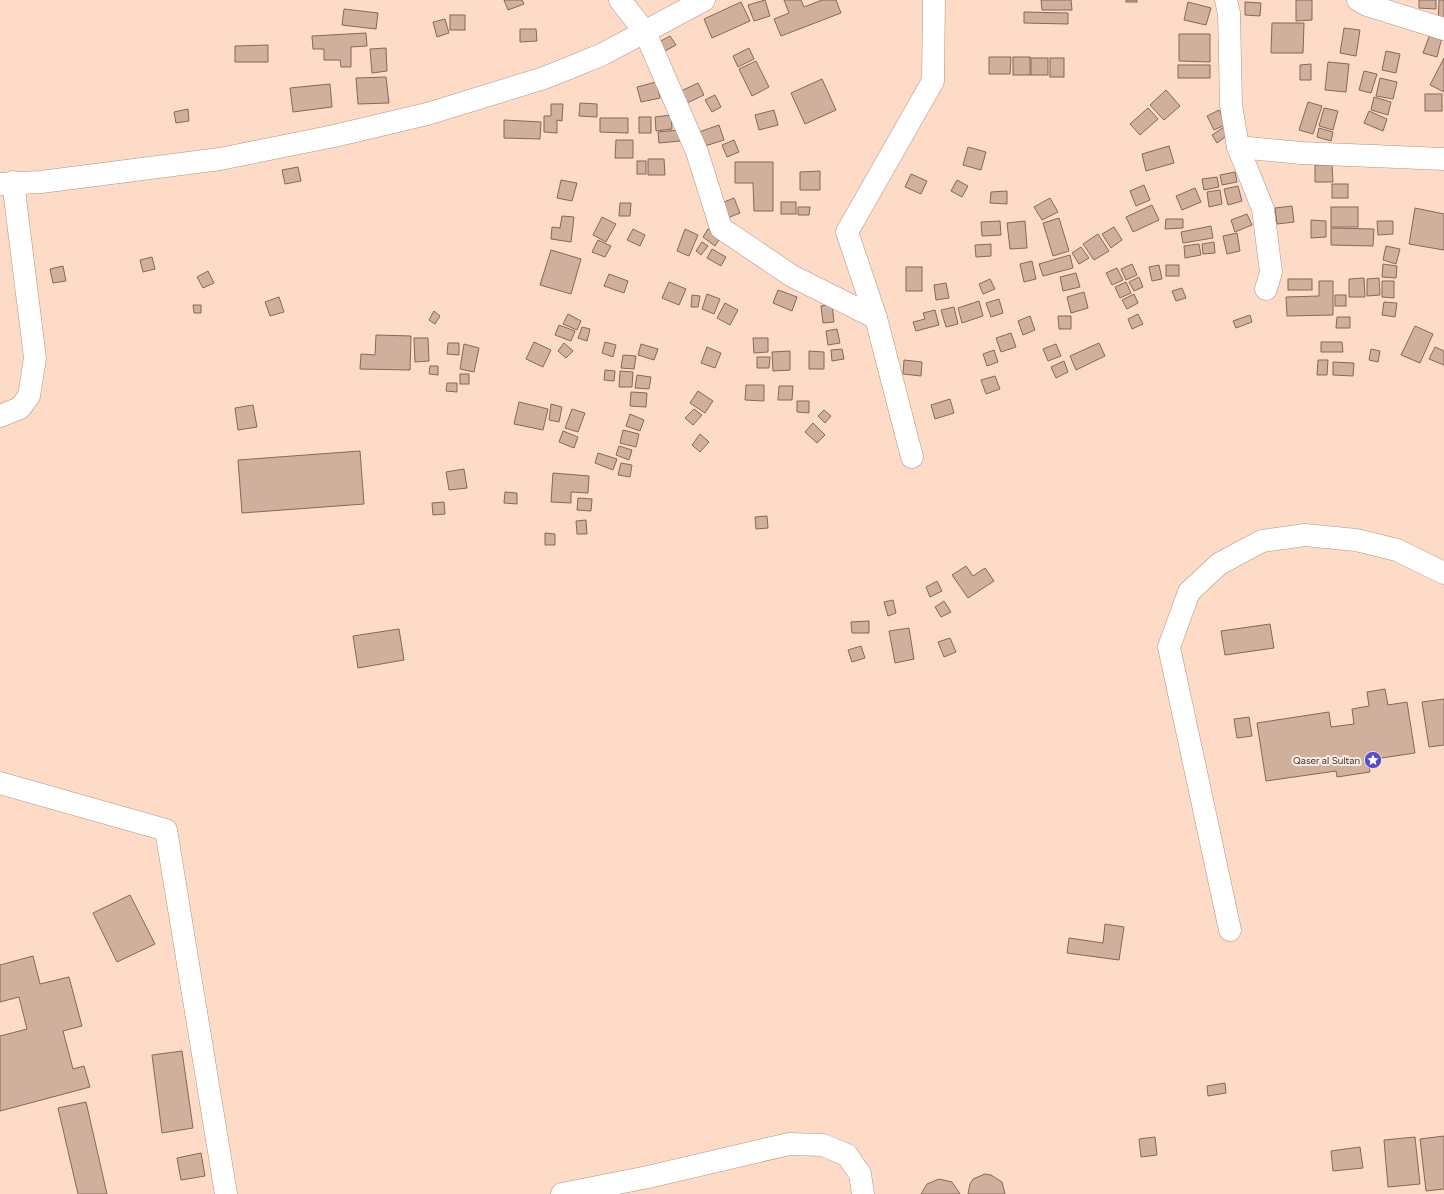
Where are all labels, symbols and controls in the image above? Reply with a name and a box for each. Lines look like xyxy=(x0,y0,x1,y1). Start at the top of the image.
place icon: Qaser al Sultan xyxy=(1363,750,1383,770)
place label: Qaser al Sultan xyxy=(1293,754,1360,767)

